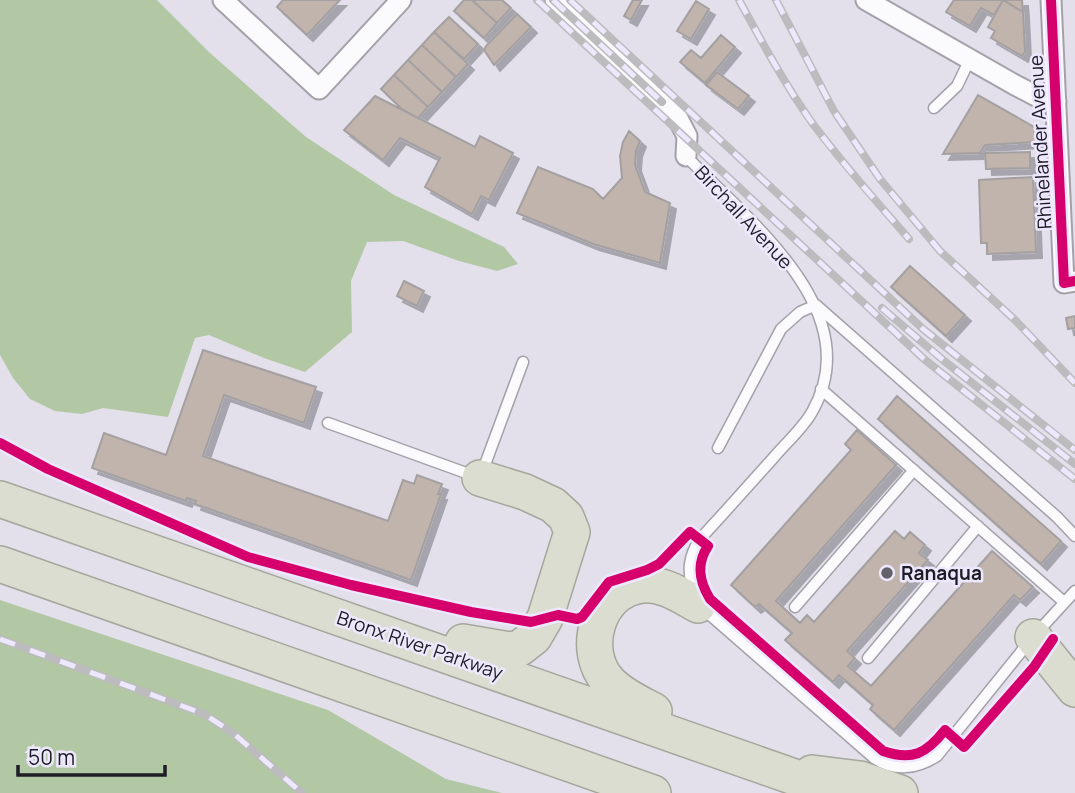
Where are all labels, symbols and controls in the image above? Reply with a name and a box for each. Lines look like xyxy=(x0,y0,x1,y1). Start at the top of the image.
street label: Rhinelander Avenue xyxy=(1022,54,1058,230)
street label: Birchall Avenue xyxy=(689,160,799,274)
place label: Ranaqua xyxy=(901,560,982,586)
marker: Ranaqua xyxy=(879,565,895,581)
street label: Bronx River Parkway xyxy=(334,604,506,686)
scale bar xyxy=(18,734,164,778)
text: 50 m xyxy=(28,743,75,771)

